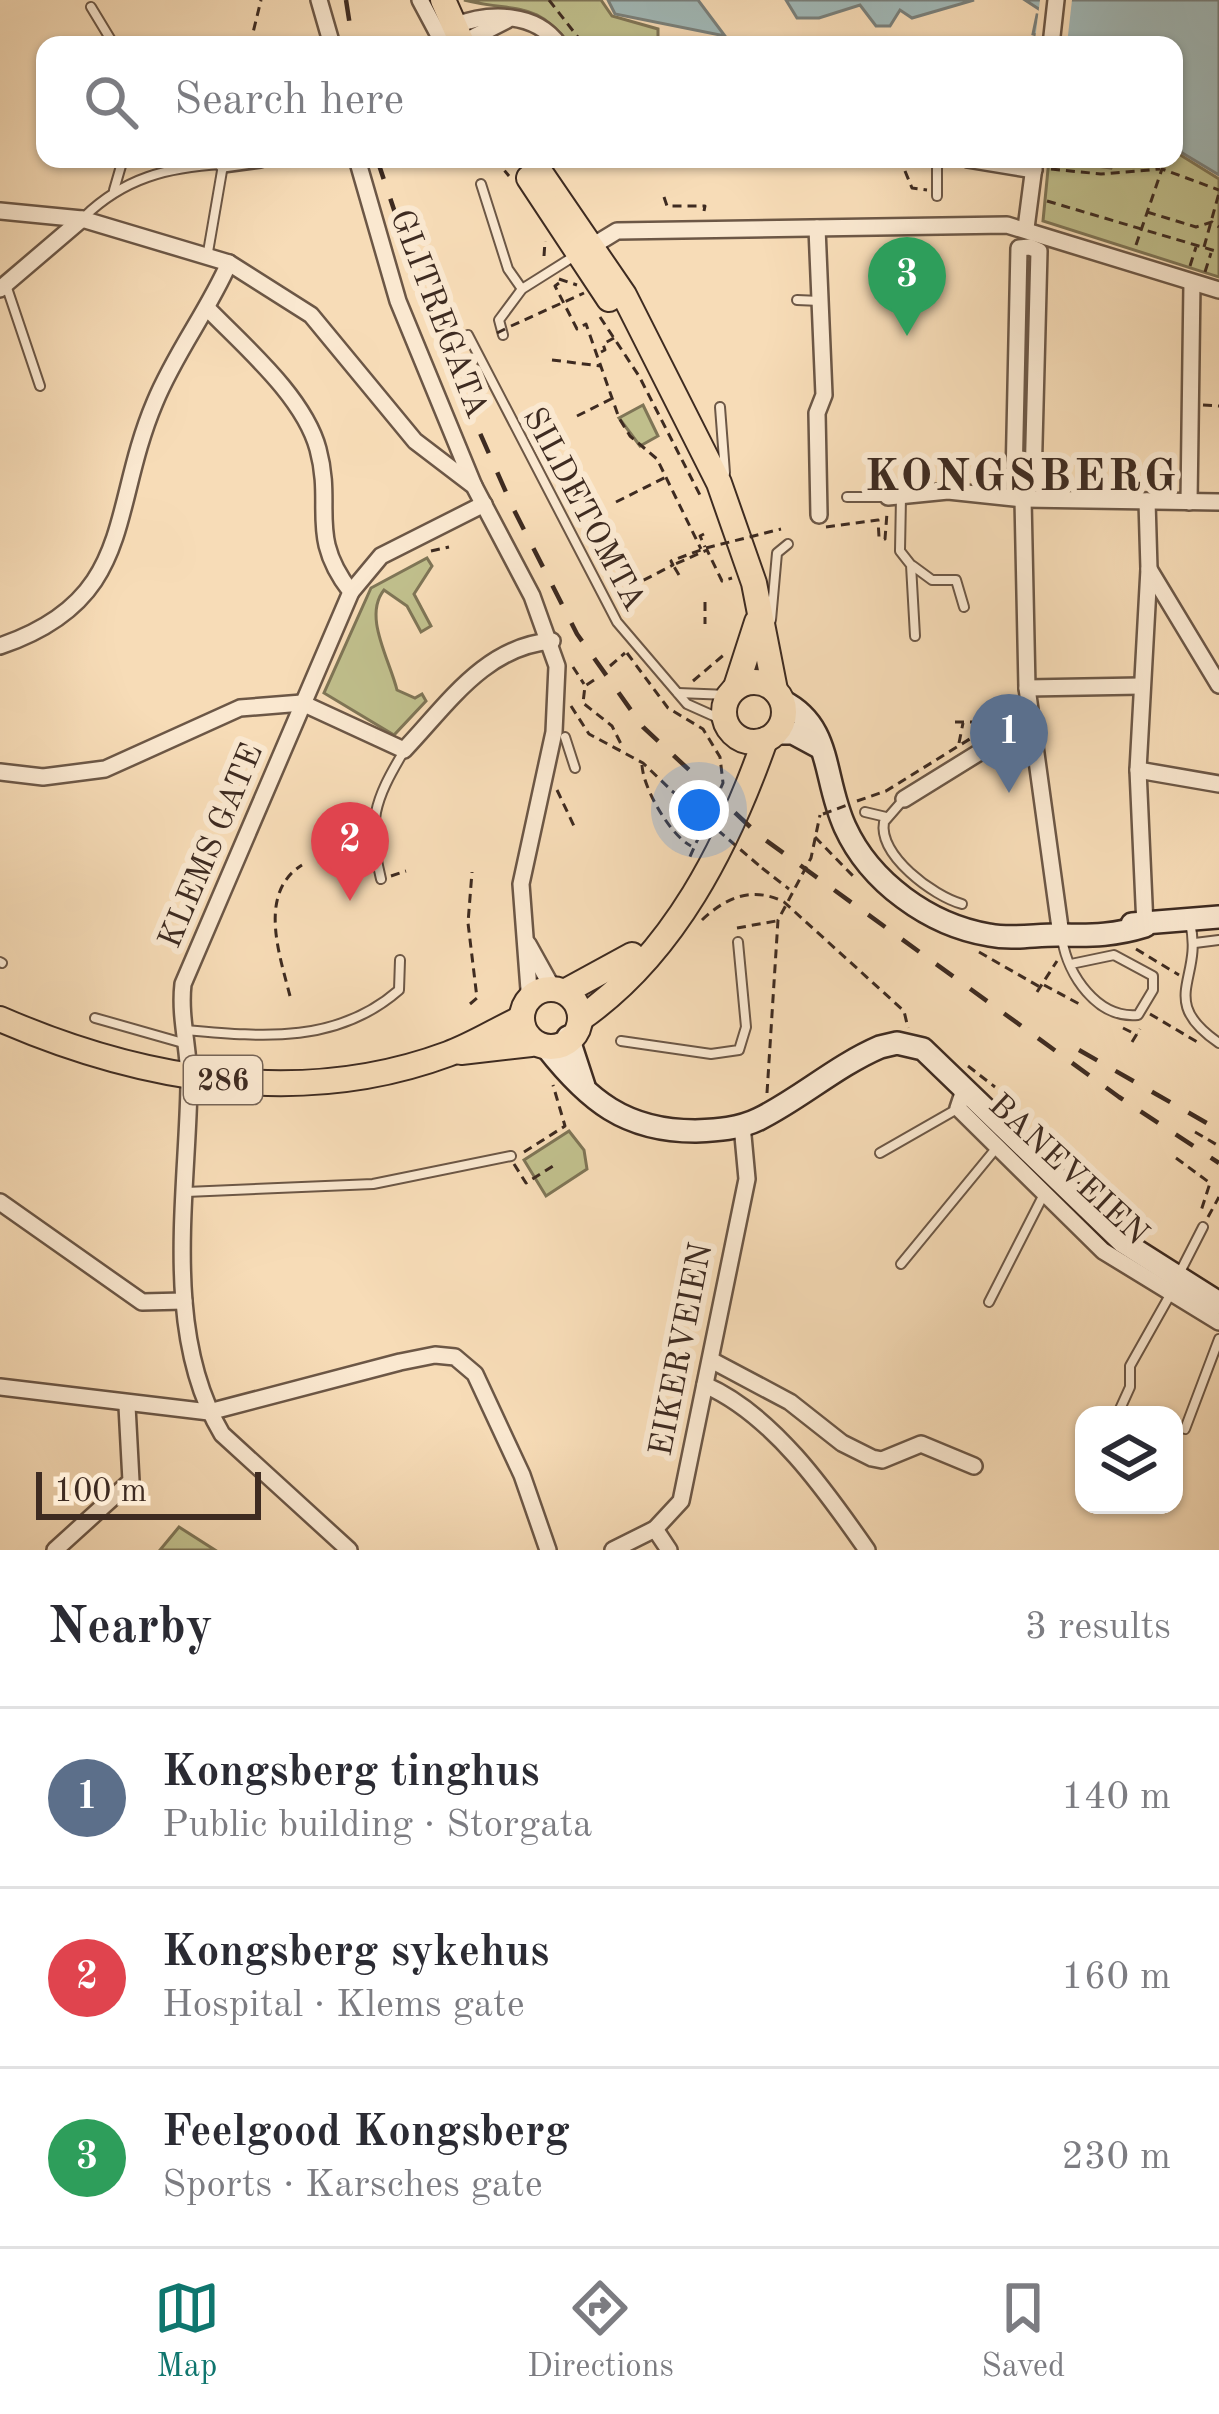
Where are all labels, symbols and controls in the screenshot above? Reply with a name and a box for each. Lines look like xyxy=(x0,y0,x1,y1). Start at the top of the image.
search box xyxy=(36,36,1183,168)
icon: search xyxy=(78,69,144,135)
text: Search here xyxy=(174,79,404,124)
street label: GLITREGATA xyxy=(383,206,493,423)
pin: 3 xyxy=(868,237,946,336)
street label: SILDETOMTA xyxy=(516,403,650,617)
district label: KONGSBERG xyxy=(865,456,1179,501)
pin: 1 xyxy=(970,694,1048,793)
street label: KLEMS GATE xyxy=(154,739,270,953)
your location xyxy=(669,780,729,840)
pin: 2 xyxy=(311,802,389,901)
road number: 286 xyxy=(184,1056,262,1104)
street label: BANEVEIEN xyxy=(982,1089,1154,1252)
street label: EIKERVEIEN xyxy=(646,1240,719,1459)
map controls xyxy=(1075,1406,1183,1514)
button: layers xyxy=(1075,1406,1183,1514)
scale bar xyxy=(36,1466,261,1519)
text: 100 m xyxy=(54,1476,147,1509)
text: Nearby xyxy=(48,1603,213,1654)
text: 3 results xyxy=(1025,1608,1171,1647)
text: Kongsberg tinghus xyxy=(162,1751,540,1796)
text: 1 xyxy=(76,1778,98,1817)
text: 140 m xyxy=(1061,1778,1171,1817)
text: Public building · Storgata xyxy=(162,1806,592,1845)
text: Kongsberg sykehus xyxy=(162,1931,549,1976)
text: 2 xyxy=(76,1958,98,1997)
text: 160 m xyxy=(1061,1958,1171,1997)
text: Hospital · Klems gate xyxy=(162,1986,525,2025)
text: Feelgood Kongsberg xyxy=(162,2111,570,2156)
text: 3 xyxy=(76,2138,98,2177)
text: 230 m xyxy=(1061,2138,1171,2177)
text: Sports · Karsches gate xyxy=(162,2166,543,2205)
tab: Map xyxy=(154,2275,220,2388)
tab: Directions xyxy=(527,2275,674,2388)
tab: Saved xyxy=(981,2275,1065,2388)

